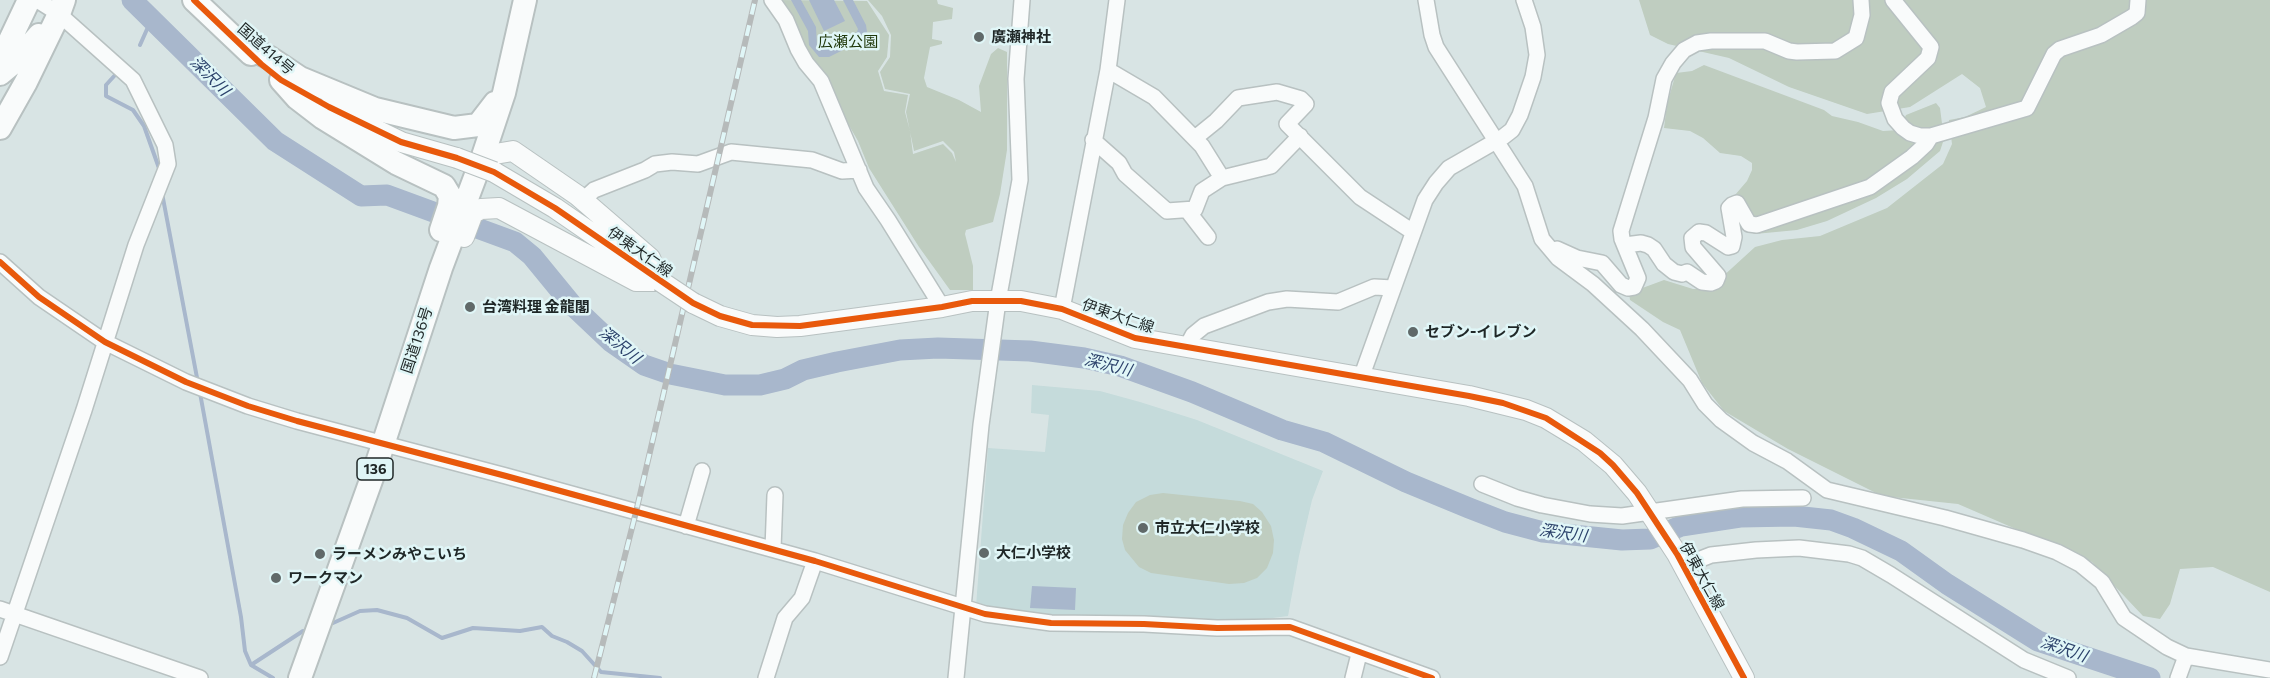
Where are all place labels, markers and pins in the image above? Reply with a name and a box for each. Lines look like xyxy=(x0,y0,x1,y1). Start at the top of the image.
place label: 廣瀬神社 xyxy=(991,28,1051,46)
marker: 廣瀬神社 xyxy=(972,30,986,44)
place label: 台湾料理 金龍閣 xyxy=(482,298,590,316)
marker: 台湾料理 金龍閣 xyxy=(463,300,477,314)
place label: セブン-イレブン xyxy=(1425,323,1536,341)
marker: セブン-イレブン xyxy=(1406,325,1420,339)
place label: 市立大仁小学校 xyxy=(1155,519,1260,537)
marker: 市立大仁小学校 xyxy=(1136,521,1150,535)
place label: 大仁小学校 xyxy=(996,544,1071,562)
place label: ラーメンみやこいち xyxy=(332,545,467,563)
marker: 大仁小学校 xyxy=(977,546,991,560)
marker: ラーメンみやこいち xyxy=(313,547,327,561)
place label: ワークマン xyxy=(288,569,363,587)
marker: ワークマン xyxy=(269,571,283,585)

